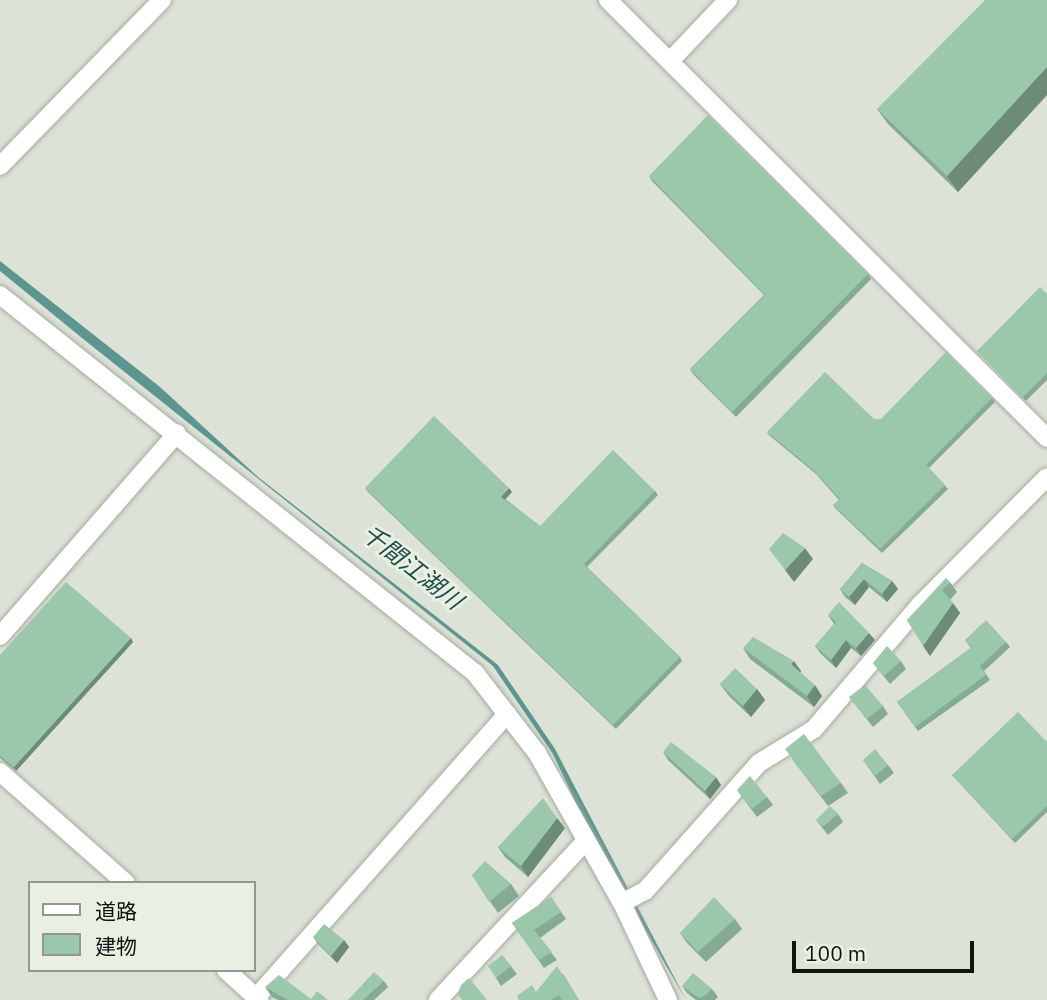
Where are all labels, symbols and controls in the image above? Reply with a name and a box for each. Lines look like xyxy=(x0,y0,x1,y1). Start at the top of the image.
water label: 千間江湖川 xyxy=(356,519,468,615)
legend xyxy=(28,881,256,972)
text: 道路 xyxy=(95,897,137,925)
scale bar xyxy=(795,926,977,970)
text: 建物 xyxy=(95,932,137,960)
text: 100 m xyxy=(805,939,866,967)

